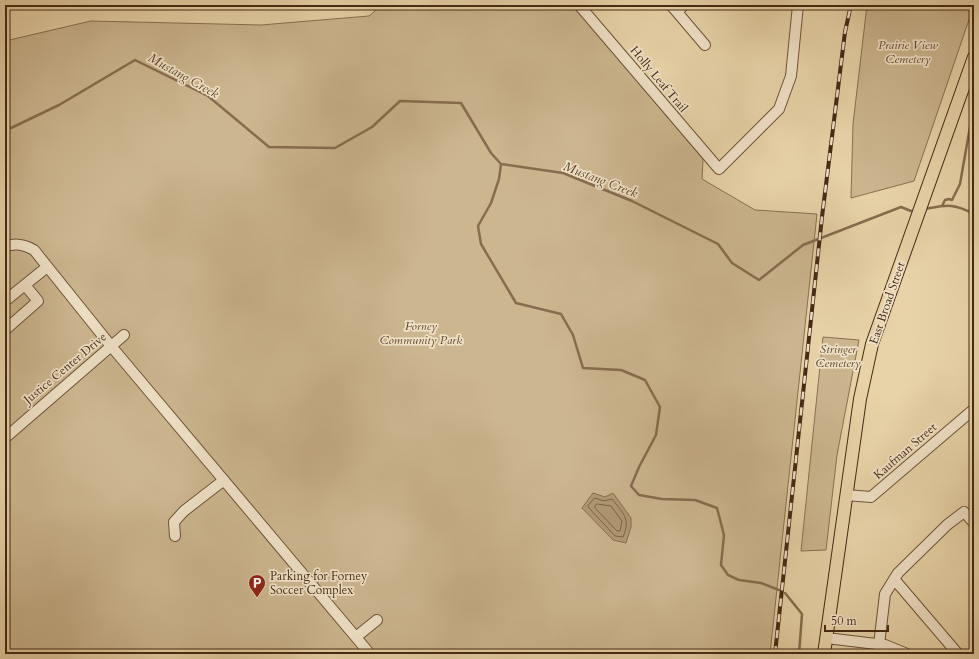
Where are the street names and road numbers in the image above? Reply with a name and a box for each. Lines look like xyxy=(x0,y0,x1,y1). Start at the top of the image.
street label: Holly Leaf Trail xyxy=(627,43,691,115)
street label: East Broad Street xyxy=(865,259,909,346)
street label: Justice Center Drive xyxy=(19,329,110,409)
street label: Kaufman Street xyxy=(870,419,940,483)

